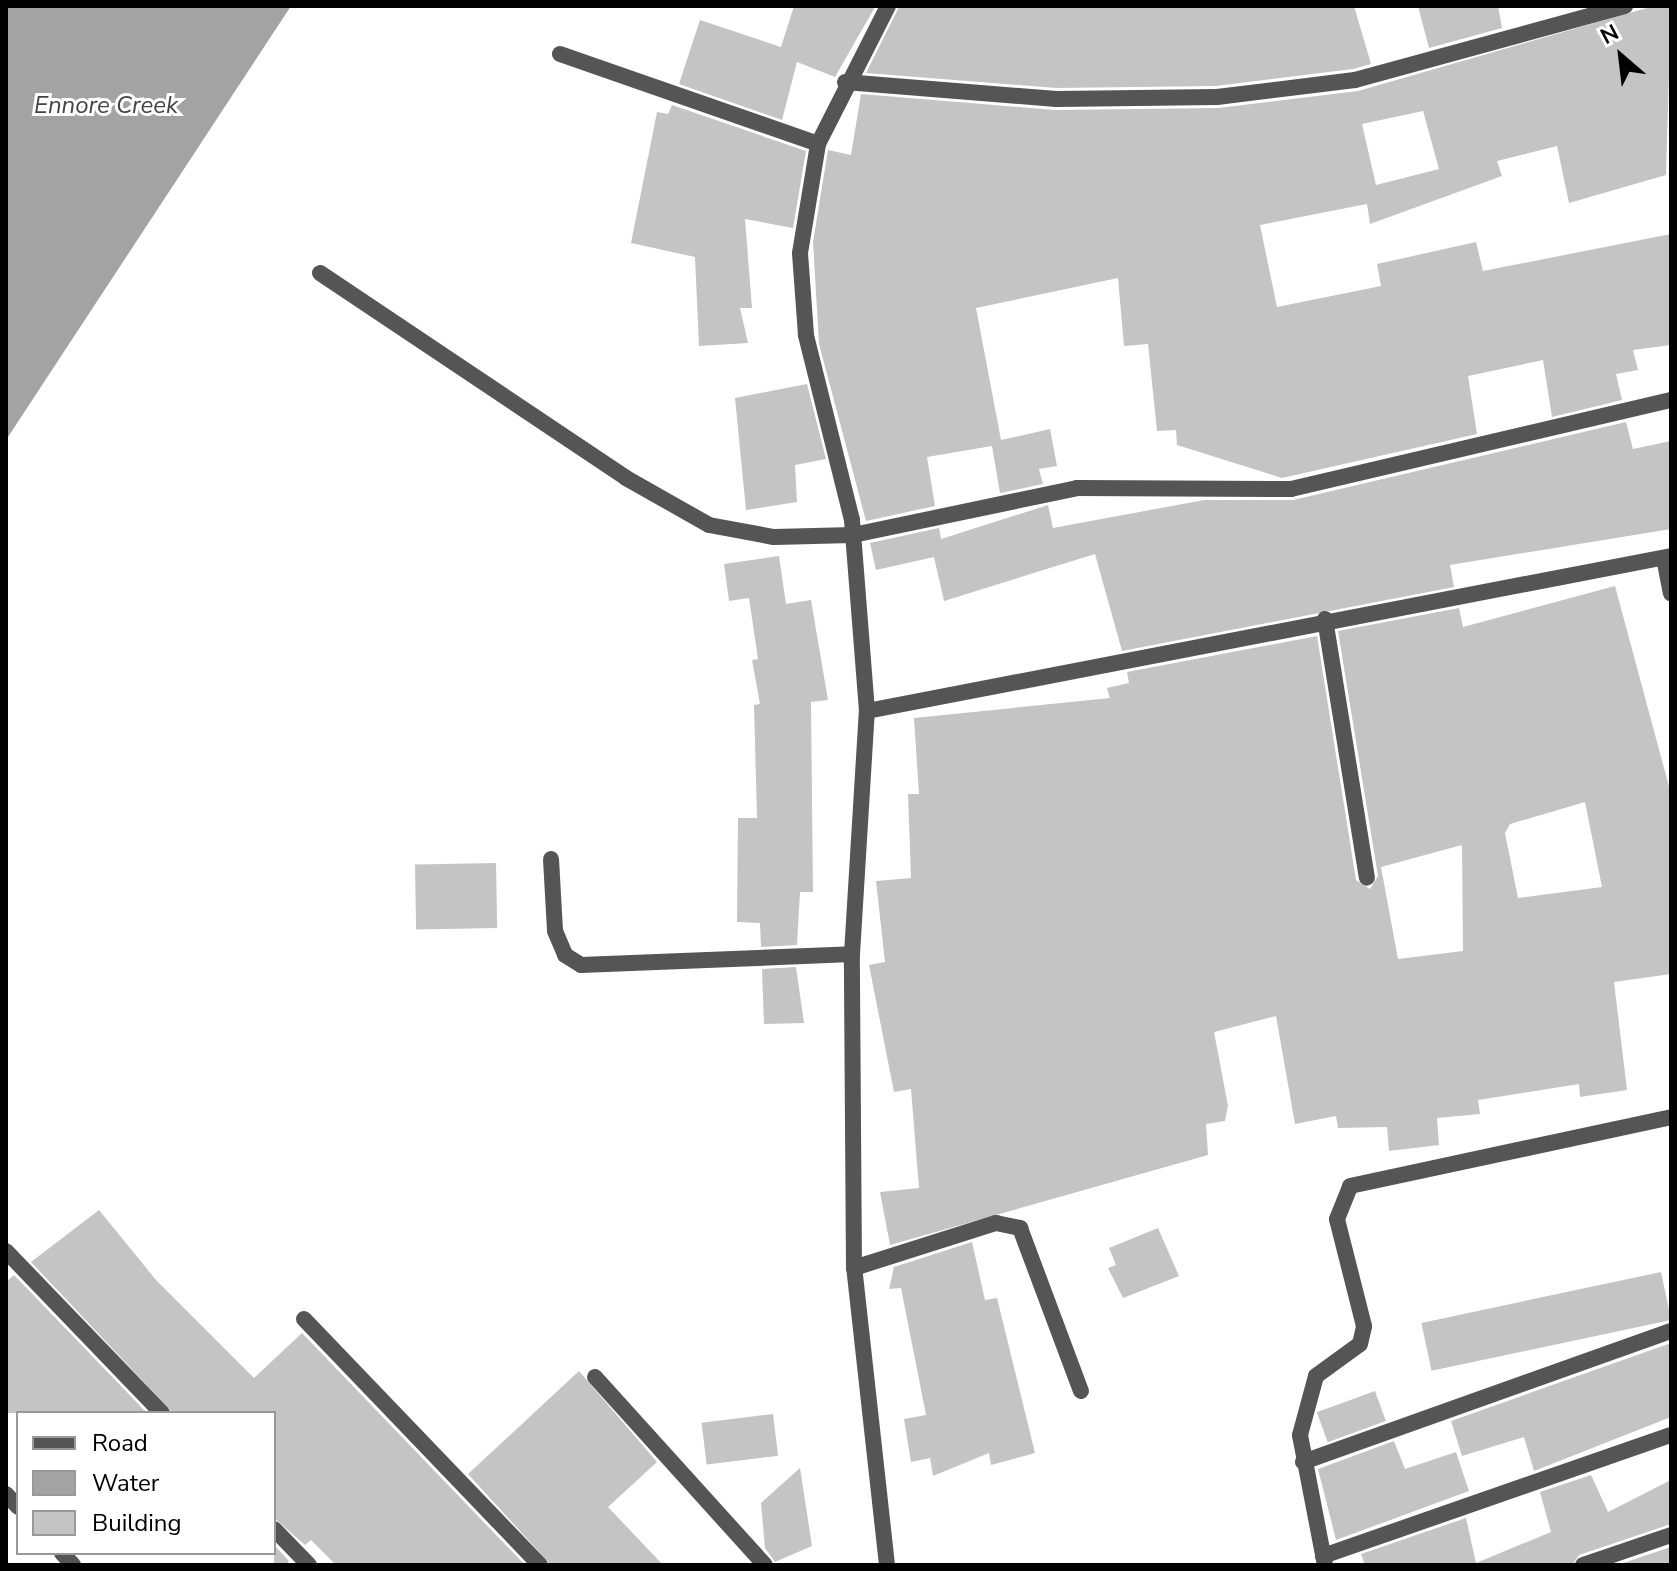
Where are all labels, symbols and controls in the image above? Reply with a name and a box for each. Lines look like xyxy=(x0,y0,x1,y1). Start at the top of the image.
north arrow xyxy=(1581,16,1661,96)
text: N xyxy=(1595,18,1624,52)
water label: Ennore Creek xyxy=(34,92,178,120)
legend xyxy=(16,1411,276,1555)
text: Road xyxy=(92,1427,148,1459)
text: Water xyxy=(92,1467,159,1499)
text: Building xyxy=(92,1507,182,1539)

